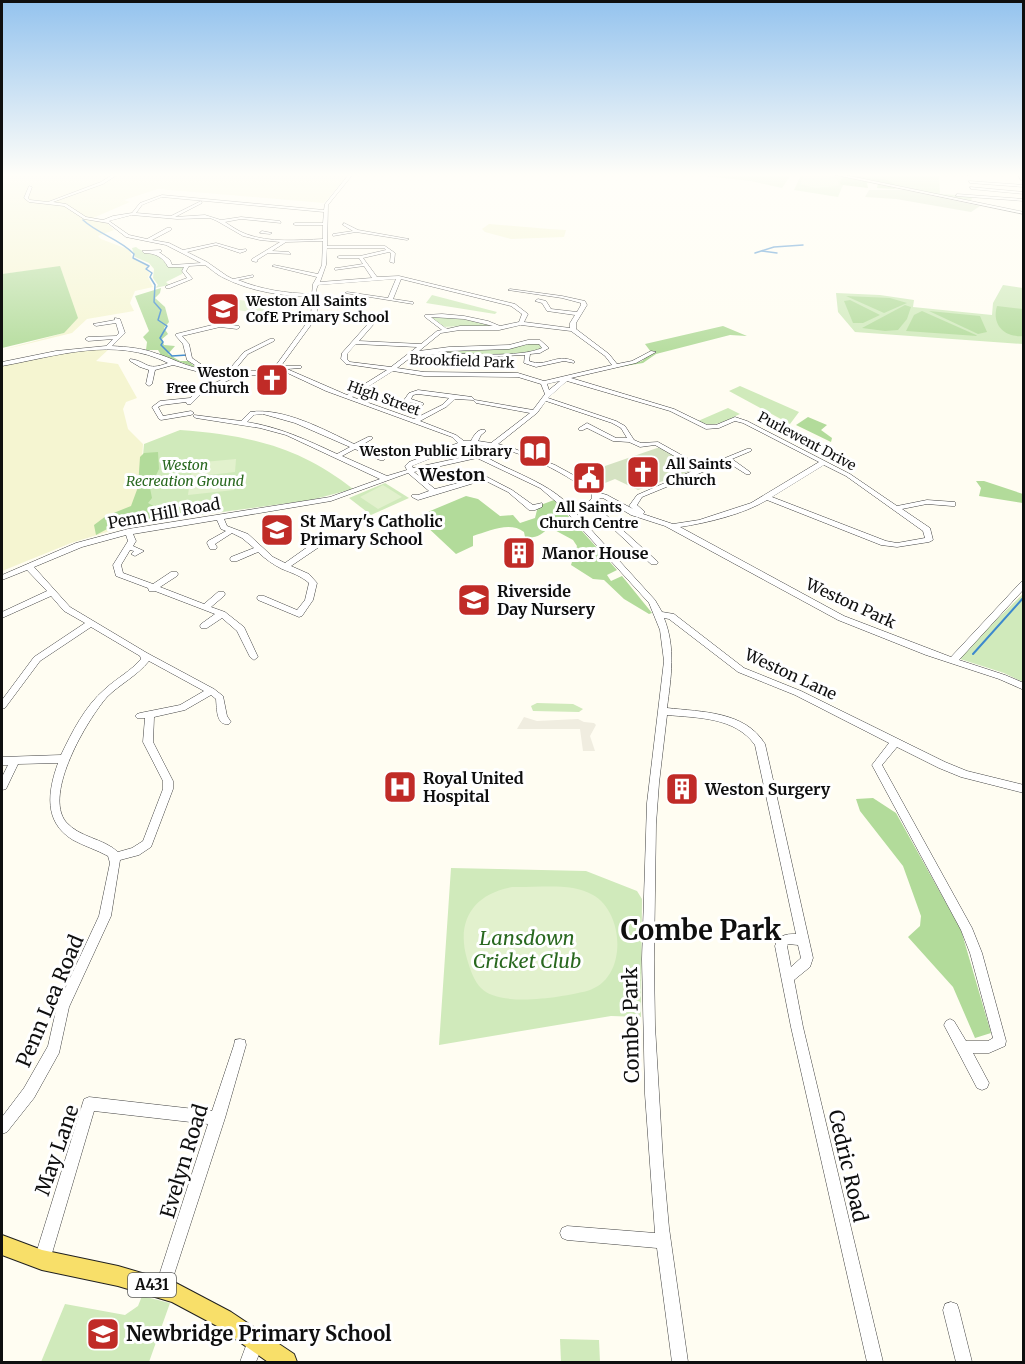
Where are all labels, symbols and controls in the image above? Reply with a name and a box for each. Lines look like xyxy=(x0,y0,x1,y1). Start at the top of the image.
school or university icon: Weston All Saints CofE Primary School xyxy=(205,291,241,327)
place label: Weston All Saints CofE Primary School xyxy=(245,292,390,326)
street label: Brookfield Park xyxy=(409,350,515,372)
church icon: Weston Free Church xyxy=(254,362,290,398)
place label: Weston Free Church xyxy=(166,363,250,397)
street label: High Street xyxy=(345,376,423,420)
street label: Purlewent Drive xyxy=(755,408,859,474)
library icon: Weston Public Library xyxy=(517,433,553,469)
place label: Weston Public Library xyxy=(359,442,513,460)
church icon: All Saints Church xyxy=(625,454,661,490)
place label: All Saints Church xyxy=(665,455,732,489)
park label: Weston Recreation Ground xyxy=(126,456,244,490)
public building icon: All Saints Church Centre xyxy=(571,460,607,496)
district label: Weston xyxy=(418,463,485,486)
street label: Penn Hill Road xyxy=(106,493,222,533)
place label: All Saints Church Centre xyxy=(540,498,639,532)
place label: St Mary's Catholic Primary School xyxy=(300,511,443,549)
school or university icon: St Mary's Catholic Primary School xyxy=(259,512,295,548)
building icon: Manor House xyxy=(501,535,537,571)
place label: Manor House xyxy=(542,543,649,563)
street label: Weston Park xyxy=(802,573,900,633)
place label: Riverside Day Nursery xyxy=(497,581,596,619)
school or university icon: Riverside Day Nursery xyxy=(456,582,492,618)
street label: Weston Lane xyxy=(741,644,840,704)
place label: Royal United Hospital xyxy=(423,768,524,806)
hospital icon: Royal United Hospital xyxy=(382,769,418,805)
building icon: Weston Surgery xyxy=(664,771,700,807)
place label: Weston Surgery xyxy=(704,779,831,799)
district label: Combe Park xyxy=(621,913,782,947)
park label: Lansdown Cricket Club xyxy=(473,925,581,973)
street label: Penn Lea Road xyxy=(10,931,89,1071)
street label: Combe Park xyxy=(617,966,644,1083)
street label: May Lane xyxy=(29,1101,84,1198)
street label: Evelyn Road xyxy=(154,1101,213,1221)
street label: Cedric Road xyxy=(823,1107,874,1224)
road number: A431 xyxy=(128,1273,176,1297)
school or university icon: Newbridge Primary School xyxy=(85,1316,121,1352)
place label: Newbridge Primary School xyxy=(126,1321,392,1346)

